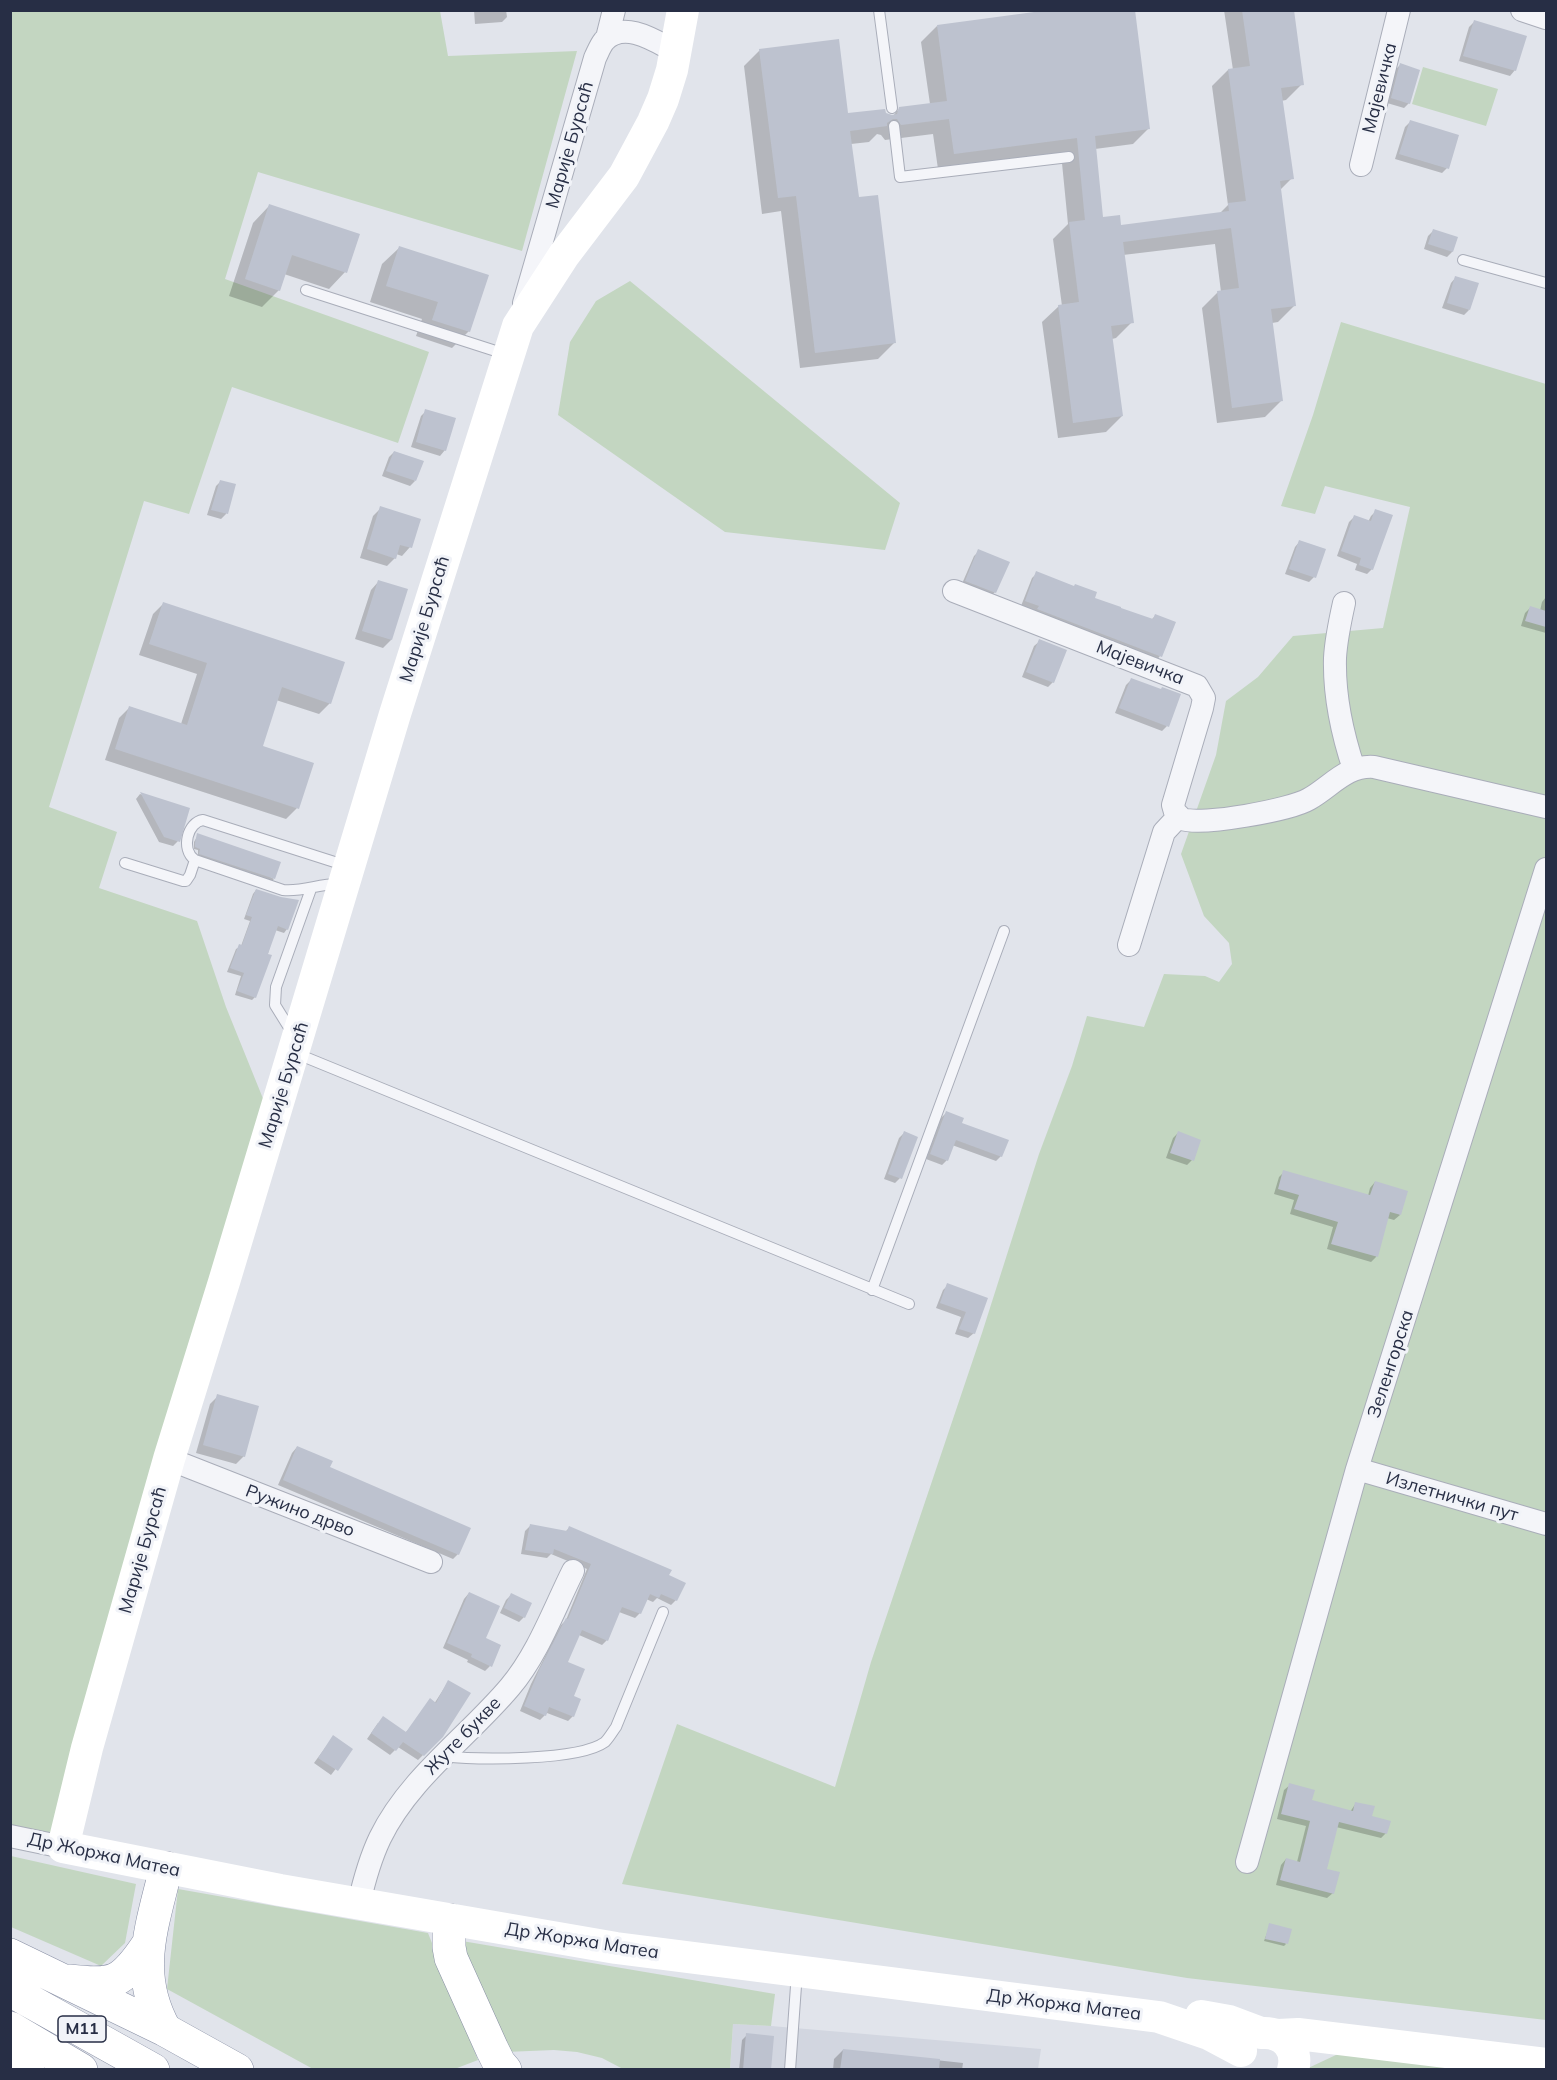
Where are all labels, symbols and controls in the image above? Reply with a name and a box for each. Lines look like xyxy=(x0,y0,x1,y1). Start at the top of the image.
street label: Мајевичка xyxy=(1358,41,1402,135)
street label: Марије Бурсаћ xyxy=(542,79,598,211)
street label: Марије Бурсаћ xyxy=(396,553,454,685)
street label: Мајевичка xyxy=(1093,636,1187,690)
street label: Марије Бурсаћ xyxy=(255,1019,313,1151)
street label: Зеленгорска xyxy=(1363,1307,1419,1421)
street label: Излетнички пут xyxy=(1383,1468,1521,1526)
street label: Ружино дрво xyxy=(242,1480,358,1542)
street label: Марије Бурсаћ xyxy=(115,1484,171,1616)
street label: Жуте букве xyxy=(421,1693,505,1779)
street label: Др Жоржа Матеа xyxy=(26,1828,182,1882)
street label: Др Жоржа Матеа xyxy=(504,1918,660,1964)
street label: Др Жоржа Матеа xyxy=(986,1985,1142,2025)
road number: M11 xyxy=(58,2016,106,2042)

